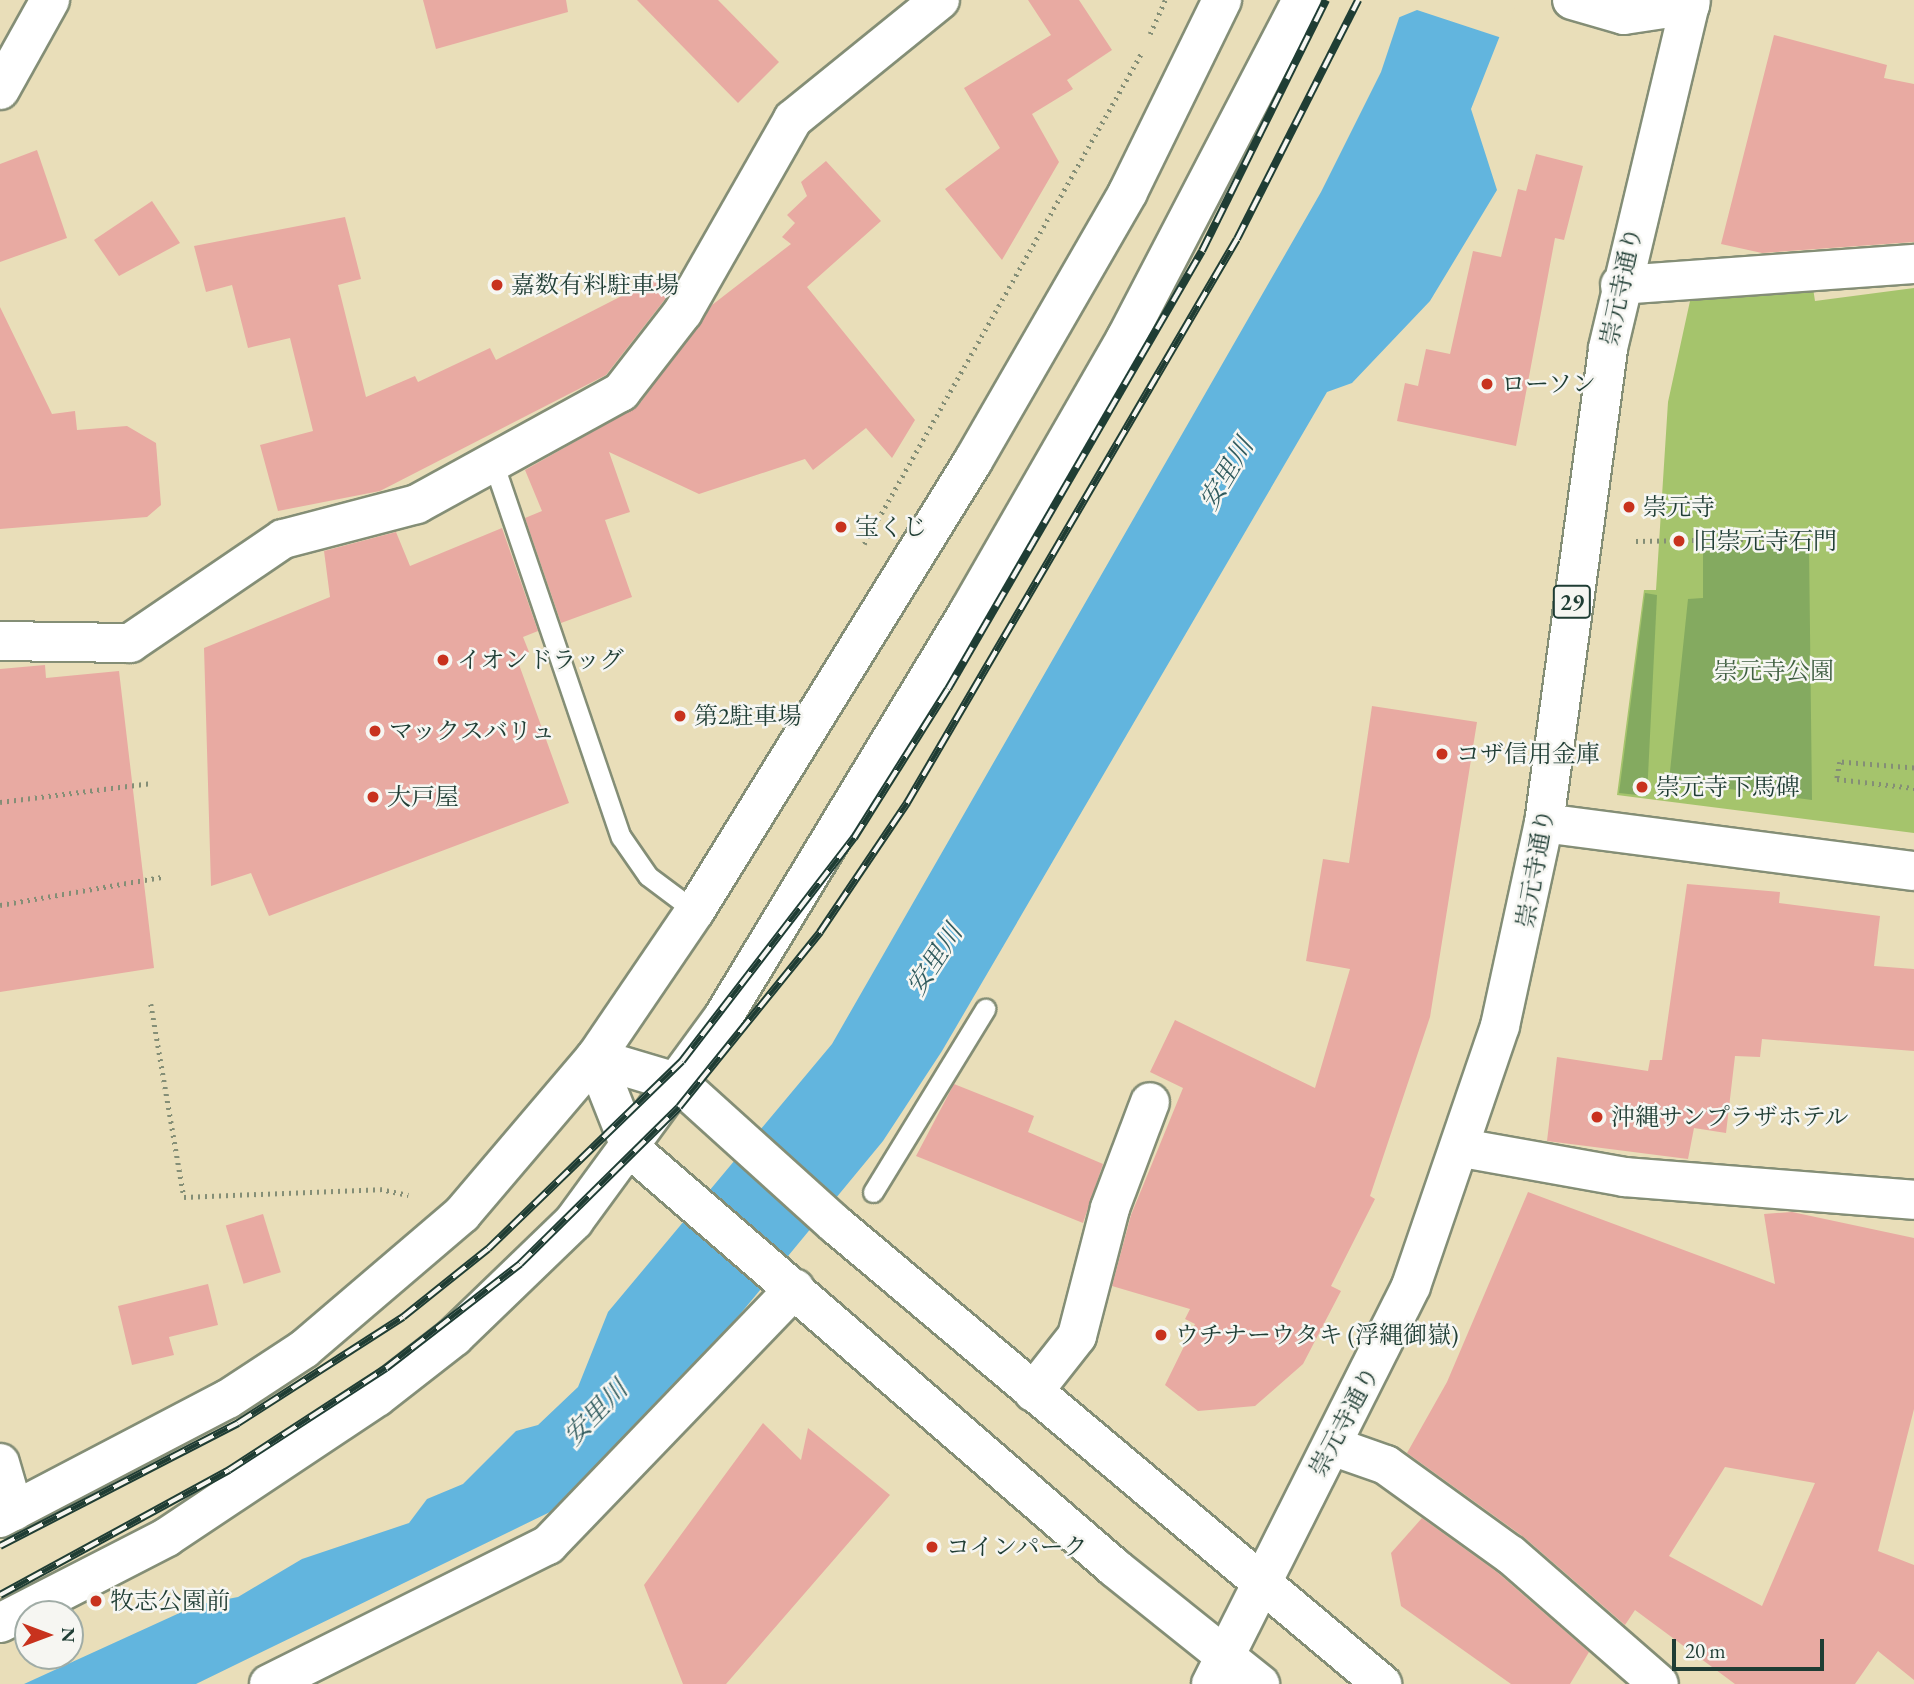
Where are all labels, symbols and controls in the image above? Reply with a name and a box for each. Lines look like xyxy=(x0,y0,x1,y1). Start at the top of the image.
street label: 崇元寺通り xyxy=(1594,224,1648,348)
place label: 嘉数有料駐車場 xyxy=(511,271,679,299)
marker: 嘉数有料駐車場 xyxy=(489,277,505,293)
place label: ローソン xyxy=(1501,370,1597,398)
marker: ローソン xyxy=(1479,376,1495,392)
water label: 安里川 xyxy=(1194,433,1260,515)
place label: 崇元寺 xyxy=(1643,493,1715,521)
marker: 崇元寺 xyxy=(1621,499,1637,515)
place label: 宝くじ xyxy=(855,513,927,541)
marker: 宝くじ xyxy=(833,519,849,535)
place label: 旧崇元寺石門 xyxy=(1693,527,1837,555)
marker: 旧崇元寺石門 xyxy=(1671,533,1687,549)
road number: 29 xyxy=(1553,582,1591,622)
place label: イオンドラッグ xyxy=(457,646,625,674)
marker: イオンドラッグ xyxy=(435,652,451,668)
park label: 崇元寺公園 xyxy=(1714,657,1834,685)
place label: 第2駐車場 xyxy=(694,702,802,730)
marker: 第2駐車場 xyxy=(672,708,688,724)
place label: マックスバリュ xyxy=(389,717,557,745)
marker: マックスバリュ xyxy=(367,723,383,739)
place label: コザ信用金庫 xyxy=(1456,740,1600,768)
marker: コザ信用金庫 xyxy=(1434,746,1450,762)
place label: 崇元寺下馬碑 xyxy=(1656,773,1800,801)
marker: 崇元寺下馬碑 xyxy=(1634,779,1650,795)
place label: 大戸屋 xyxy=(387,783,459,811)
marker: 大戸屋 xyxy=(365,789,381,805)
street label: 崇元寺通り xyxy=(1510,806,1560,930)
water label: 安里川 xyxy=(901,919,969,1001)
place label: 沖縄サンプラザホテル xyxy=(1611,1103,1851,1131)
marker: 沖縄サンプラザホテル xyxy=(1589,1109,1605,1125)
place label: ウチナーウタキ (浮縄御嶽) xyxy=(1175,1321,1459,1349)
marker: ウチナーウタキ (浮縄御嶽) xyxy=(1153,1327,1169,1343)
street label: 崇元寺通り xyxy=(1303,1361,1385,1481)
water label: 安里川 xyxy=(558,1374,634,1452)
place label: コインパーク xyxy=(946,1533,1090,1561)
marker: コインパーク xyxy=(924,1539,940,1555)
place label: 牧志公園前 xyxy=(110,1587,230,1615)
marker: 牧志公園前 xyxy=(88,1593,104,1609)
north arrow xyxy=(14,1600,84,1670)
scale bar xyxy=(1676,1624,1828,1668)
text: N xyxy=(56,1627,81,1643)
text: 20 m xyxy=(1685,1637,1726,1664)

